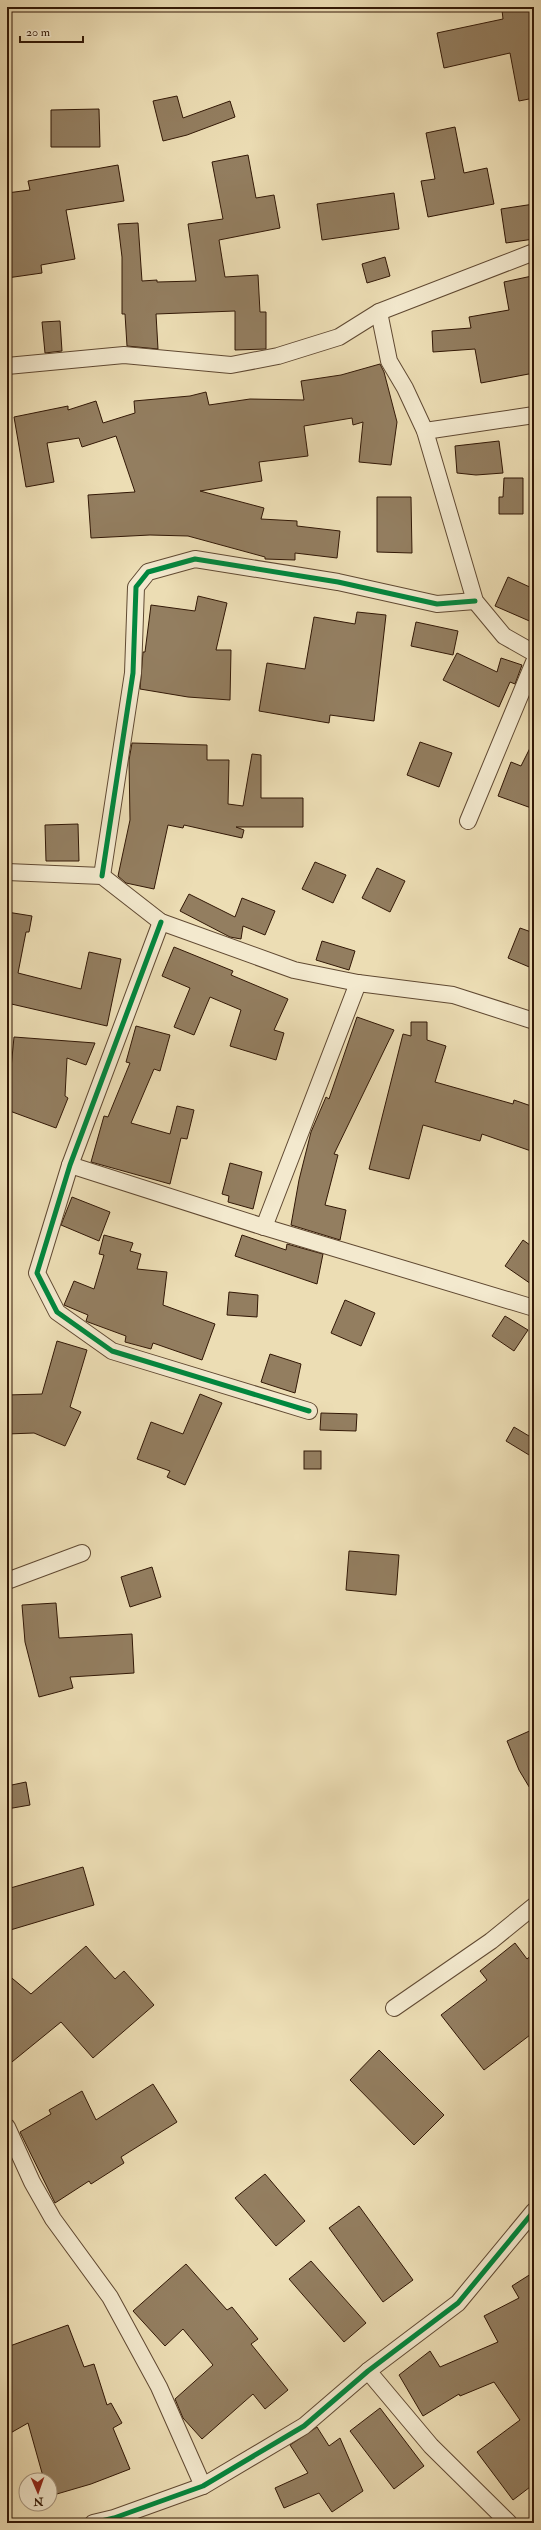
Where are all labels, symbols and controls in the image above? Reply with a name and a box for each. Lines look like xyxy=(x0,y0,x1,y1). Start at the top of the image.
scale bar xyxy=(20,18,83,44)
text: 20 m xyxy=(26,25,51,40)
north arrow xyxy=(18,2472,58,2512)
text: N xyxy=(32,2495,44,2508)

